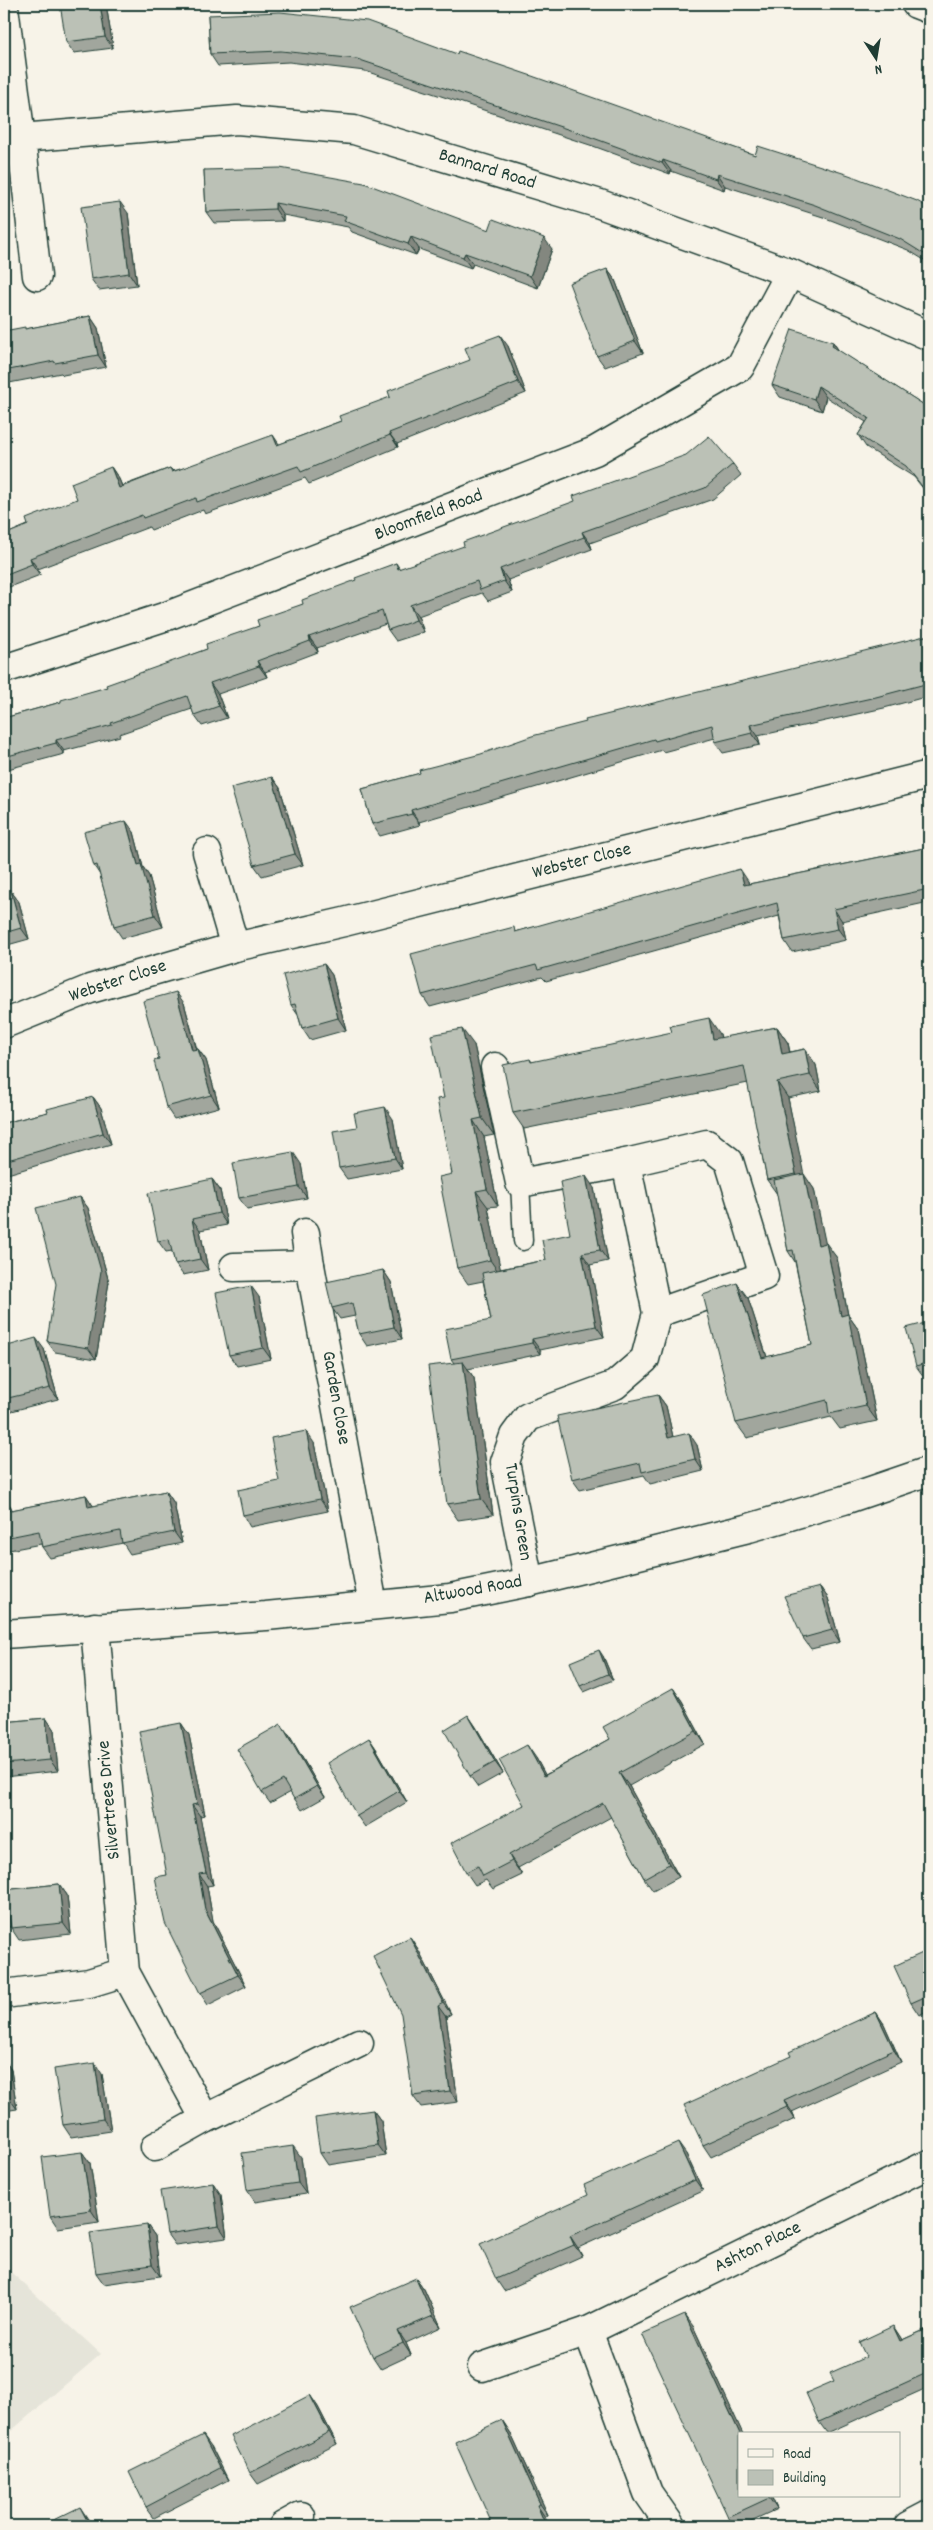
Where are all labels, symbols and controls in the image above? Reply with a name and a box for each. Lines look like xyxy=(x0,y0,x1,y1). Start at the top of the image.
north arrow xyxy=(850,32,900,82)
text: N xyxy=(873,58,884,79)
street label: Bannard Road xyxy=(435,142,539,198)
street label: Bloomfield Road xyxy=(371,483,487,549)
street label: Webster Close xyxy=(530,837,634,887)
street label: Webster Close xyxy=(66,954,170,1010)
street label: Garden Close xyxy=(313,1349,357,1447)
street label: Turpins Green xyxy=(496,1461,538,1563)
street label: Altwood Road xyxy=(421,1569,525,1613)
street label: Silvertrees Drive xyxy=(91,1739,129,1861)
street label: Ashton Place xyxy=(710,2215,806,2281)
legend xyxy=(738,2432,900,2498)
text: Road xyxy=(783,2444,811,2466)
text: Building xyxy=(783,2468,826,2490)

